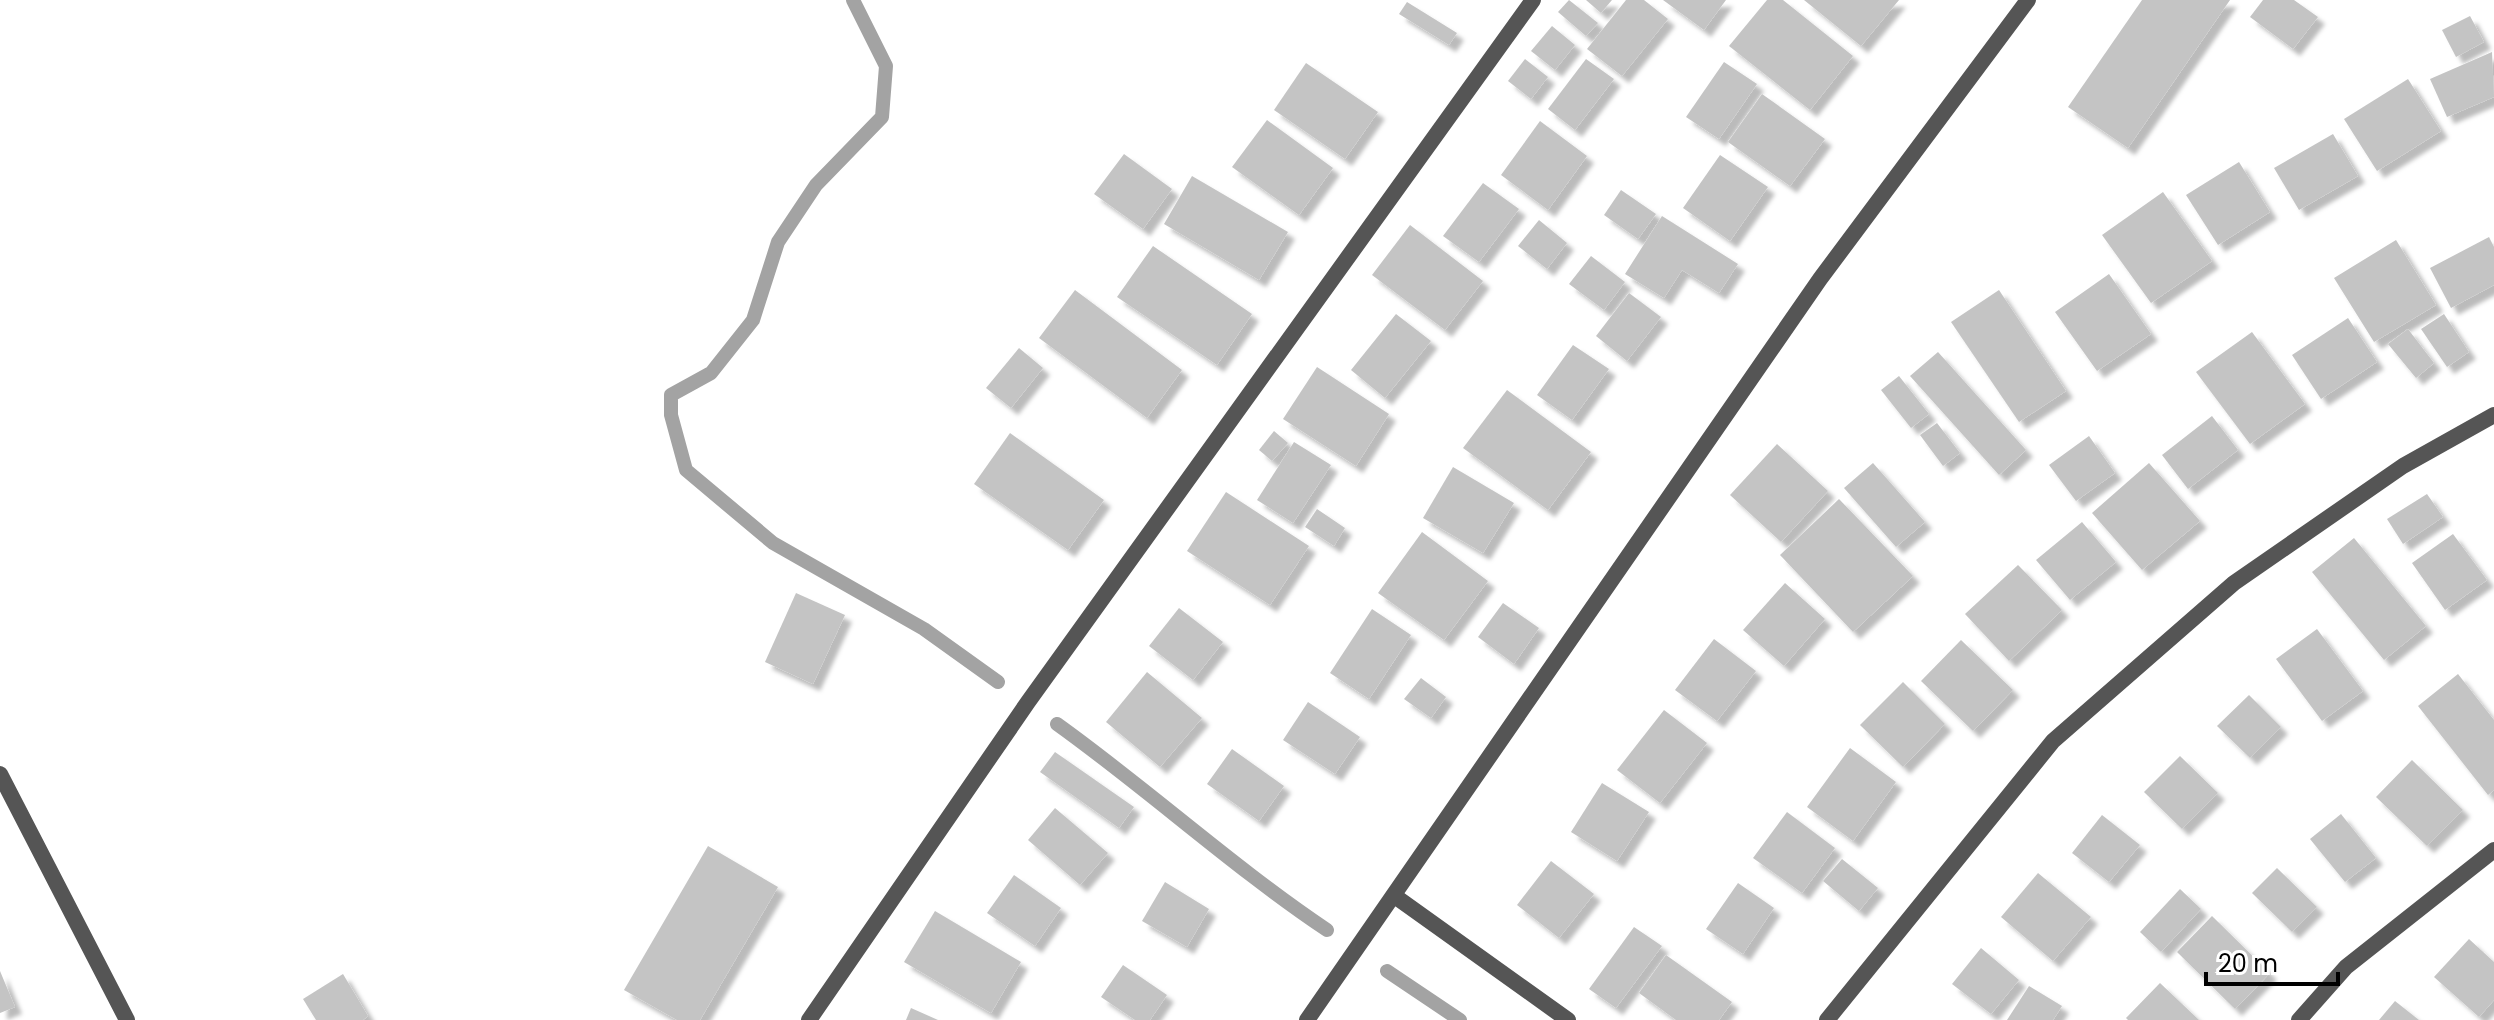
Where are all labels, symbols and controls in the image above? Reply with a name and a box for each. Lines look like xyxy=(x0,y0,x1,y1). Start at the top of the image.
scale bar xyxy=(2206,936,2338,986)
text: 20 m xyxy=(2218,947,2278,980)

